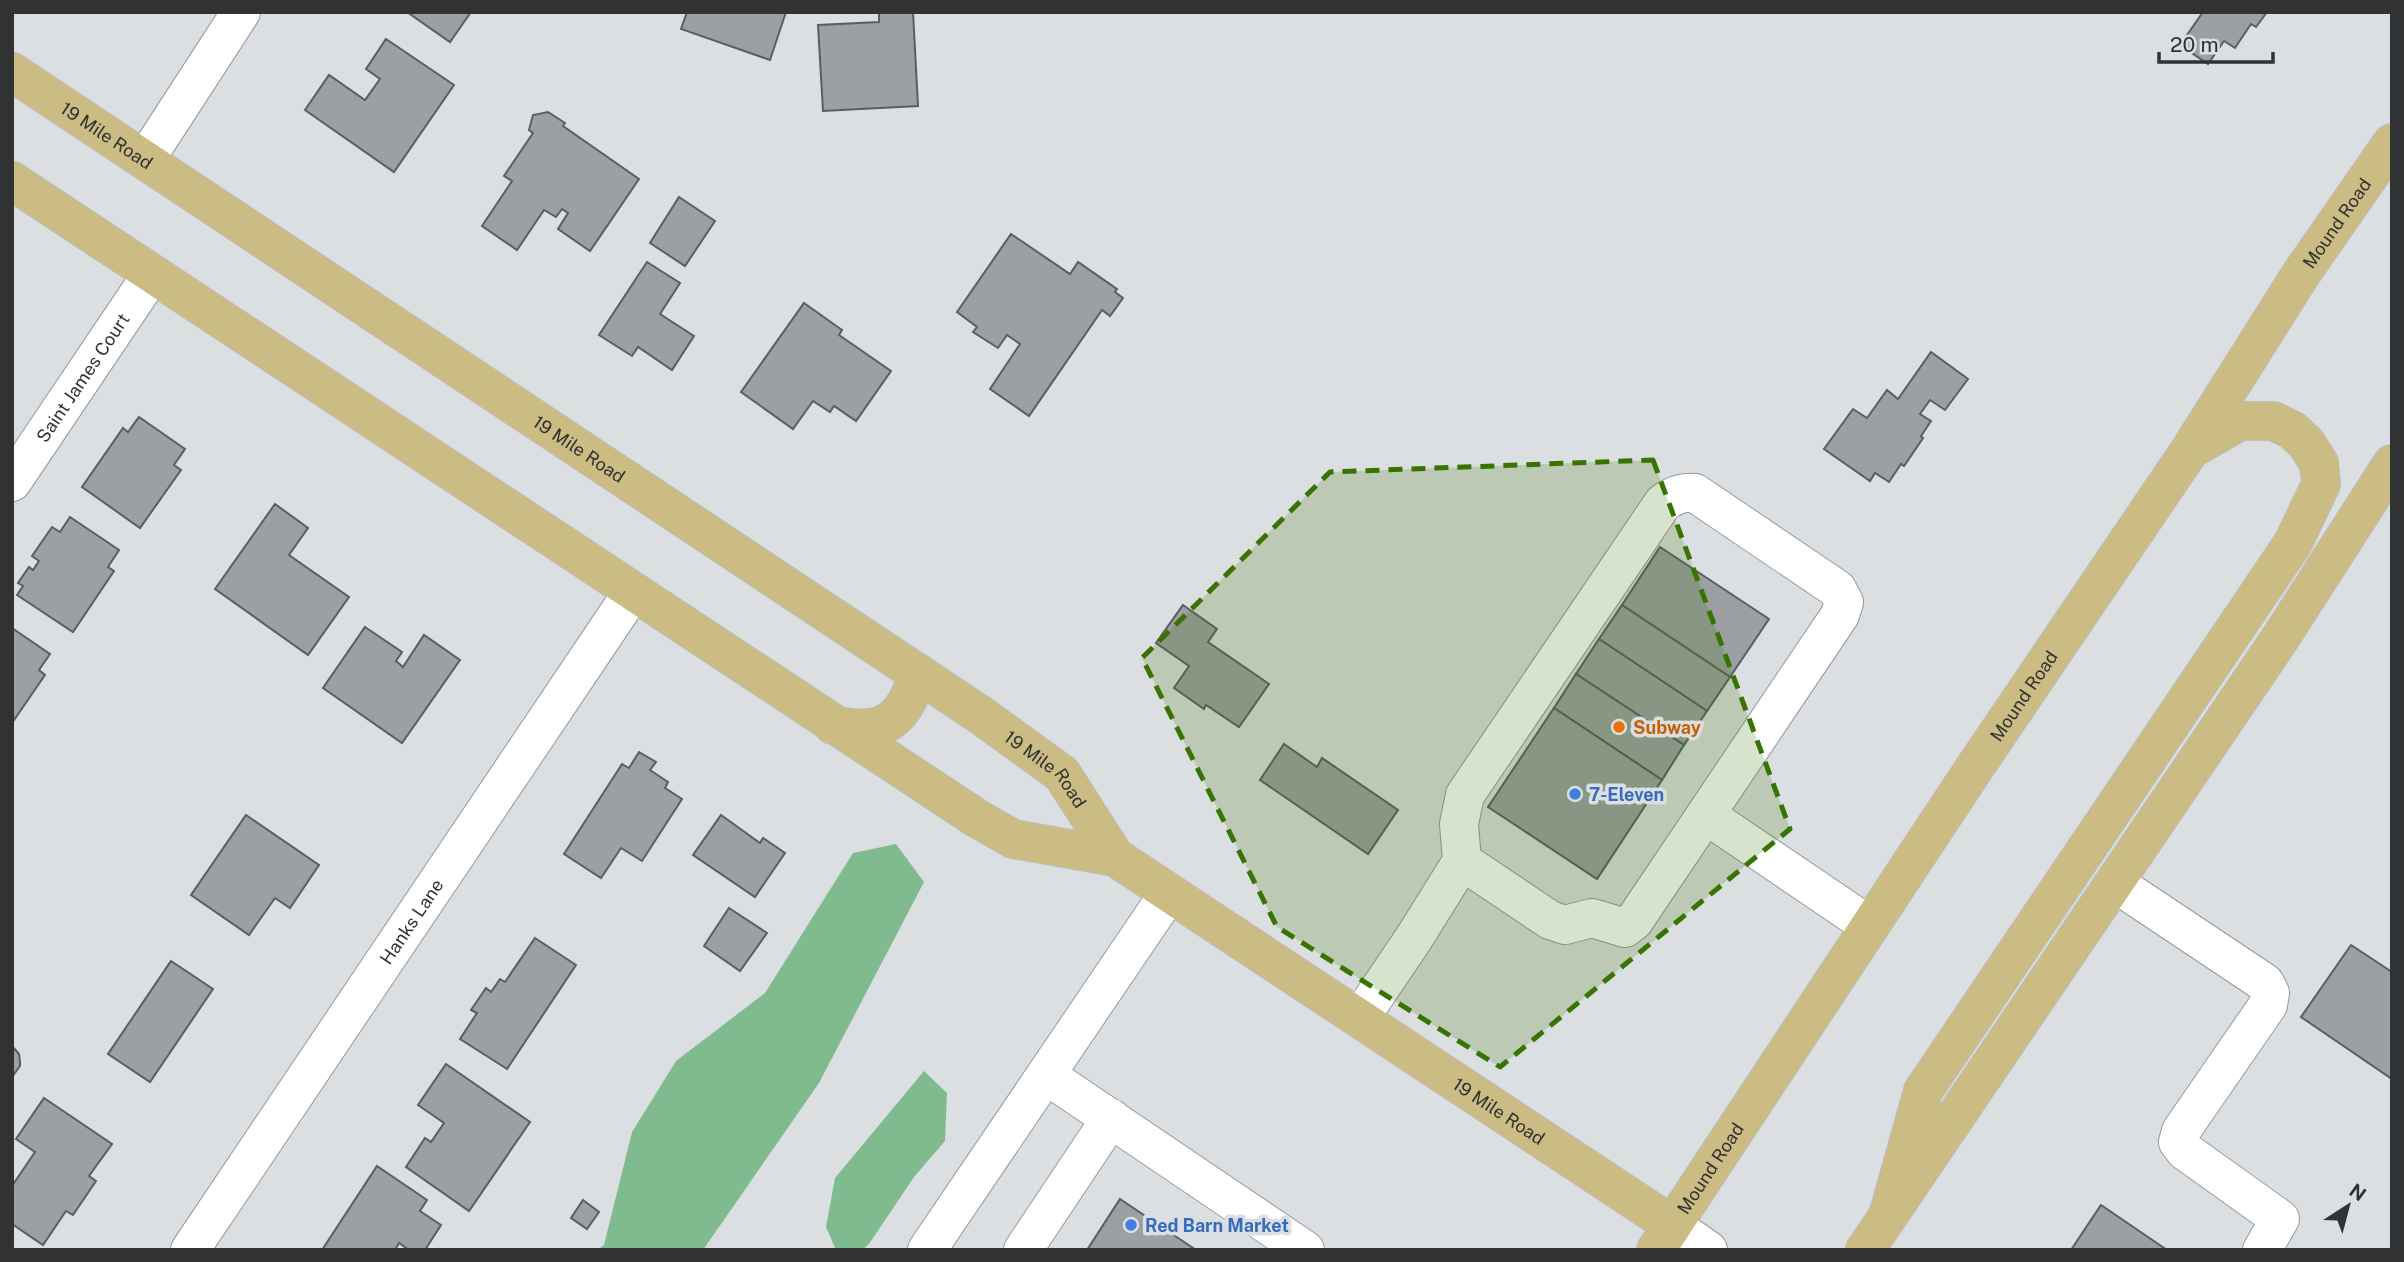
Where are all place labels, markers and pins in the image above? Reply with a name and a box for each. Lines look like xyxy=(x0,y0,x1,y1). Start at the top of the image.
place label: Subway xyxy=(1633,717,1701,738)
marker: Subway xyxy=(1611,719,1627,735)
place label: 7-Eleven xyxy=(1589,784,1664,805)
marker: 7-Eleven xyxy=(1567,786,1583,802)
place label: Red Barn Market xyxy=(1145,1215,1289,1236)
marker: Red Barn Market xyxy=(1123,1217,1139,1233)

